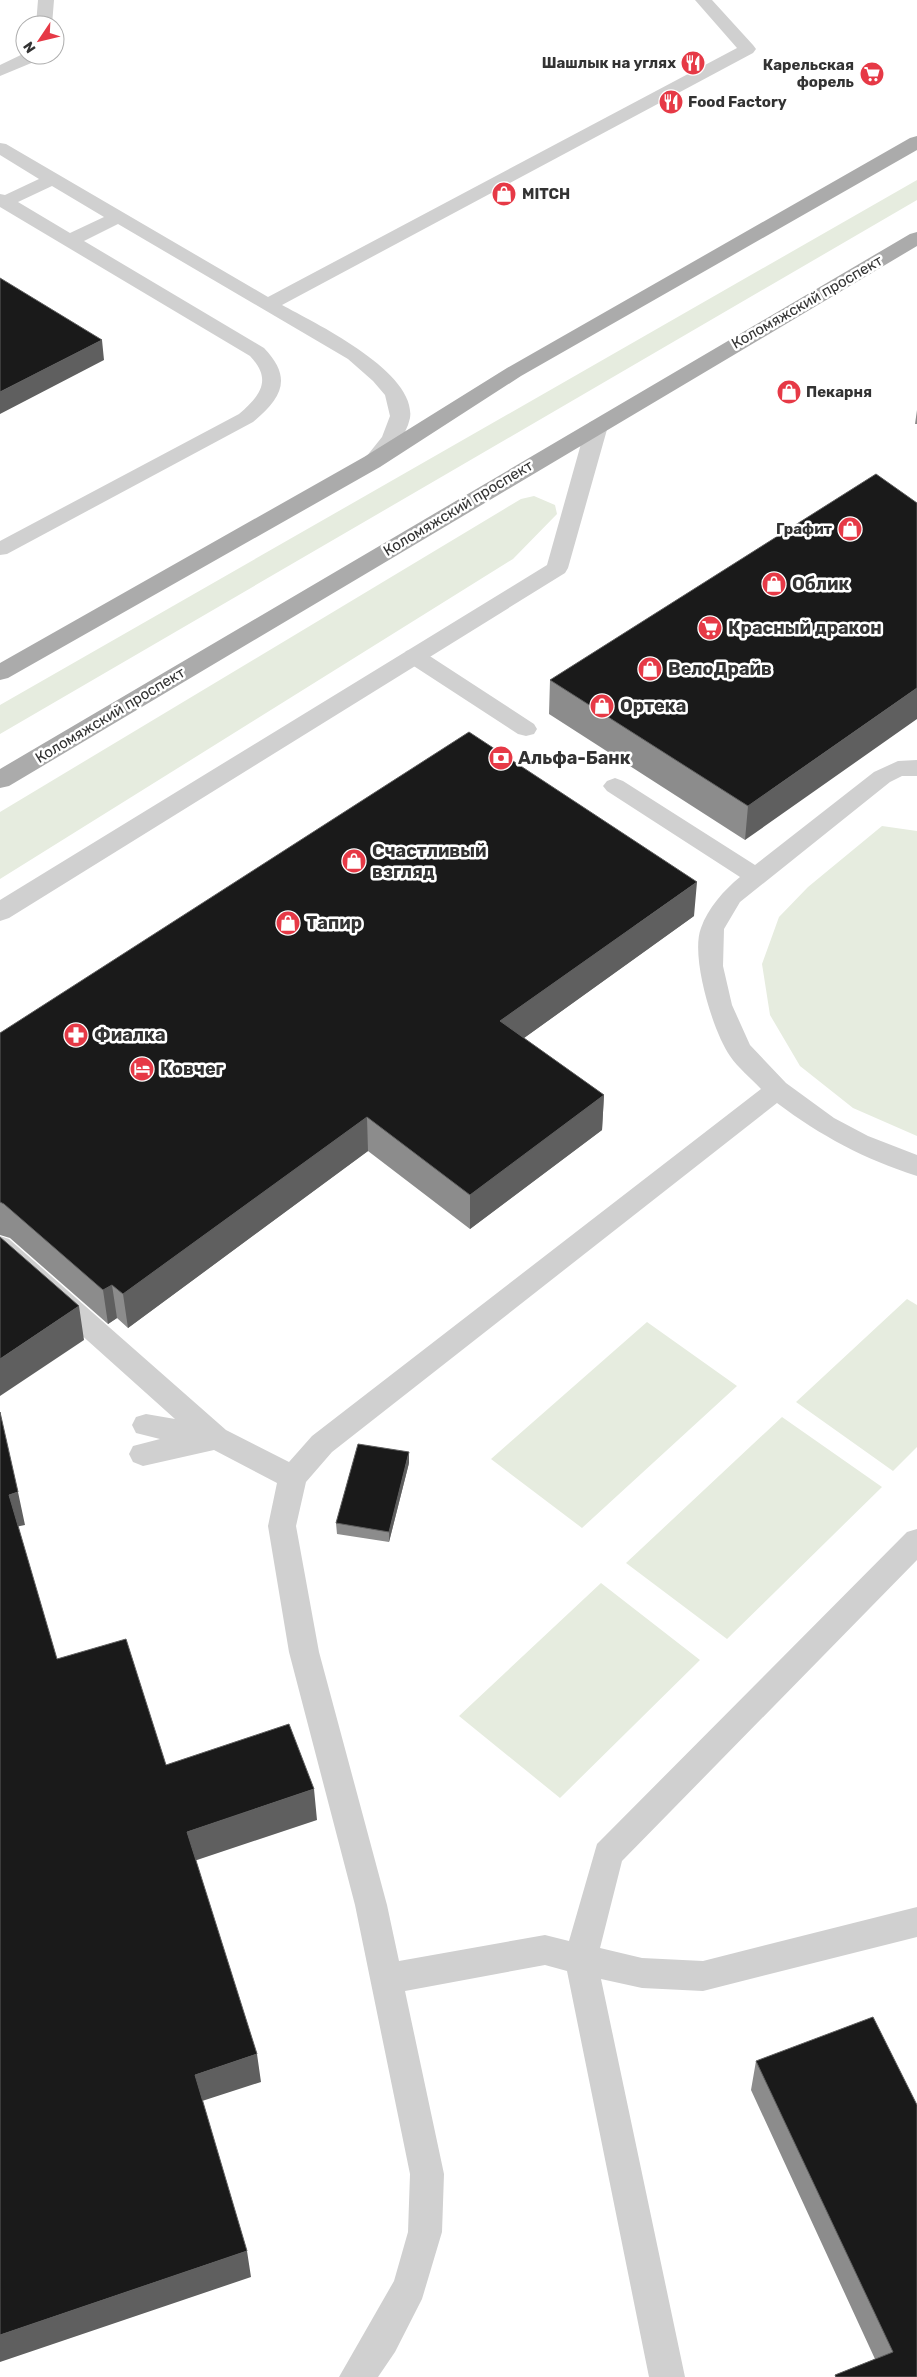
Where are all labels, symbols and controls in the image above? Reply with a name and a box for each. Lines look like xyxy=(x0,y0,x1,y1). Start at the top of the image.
north arrow xyxy=(15,15,65,65)
text: N xyxy=(20,38,40,56)
restaurant icon: Шашлык на углях xyxy=(680,50,706,76)
place label: Шашлык на углях xyxy=(542,54,676,72)
place label: Карельская форель xyxy=(763,56,855,91)
supermarket icon: Карельская форель xyxy=(859,61,885,87)
restaurant icon: Food Factory xyxy=(658,89,684,115)
place label: Food Factory xyxy=(688,93,787,111)
shop icon: MITCH xyxy=(491,181,517,207)
place label: MITCH xyxy=(522,185,570,203)
street label: Коломяжский проспект xyxy=(728,251,886,353)
shop icon: Пекарня xyxy=(776,379,802,405)
place label: Пекарня xyxy=(806,383,872,401)
street label: Коломяжский проспект xyxy=(380,456,536,560)
shop icon: Графит xyxy=(837,516,863,542)
place label: Графит xyxy=(776,520,833,538)
shop icon: Облик xyxy=(761,571,787,597)
place label: Облик xyxy=(792,573,850,595)
supermarket icon: Красный дракон xyxy=(697,615,723,641)
place label: Красный дракон xyxy=(728,617,882,639)
shop icon: ВелоДрайв xyxy=(637,656,663,682)
place label: ВелоДрайв xyxy=(668,658,772,680)
street label: Коломяжский проспект xyxy=(32,663,188,767)
shop icon: Ортека xyxy=(589,693,615,719)
place label: Ортека xyxy=(620,695,686,717)
bank icon: Альфа-Банк xyxy=(488,745,514,771)
place label: Альфа-Банк xyxy=(518,747,631,769)
place label: Счастливый взгляд xyxy=(372,840,487,883)
shop icon: Счастливый взгляд xyxy=(341,848,367,874)
shop icon: Тапир xyxy=(275,910,301,936)
place label: Тапир xyxy=(306,912,362,934)
pharmacy icon: Фиалка xyxy=(63,1022,89,1048)
place label: Фиалка xyxy=(94,1024,166,1046)
hotel icon: Ковчег xyxy=(129,1056,155,1082)
place label: Ковчег xyxy=(160,1058,224,1080)

